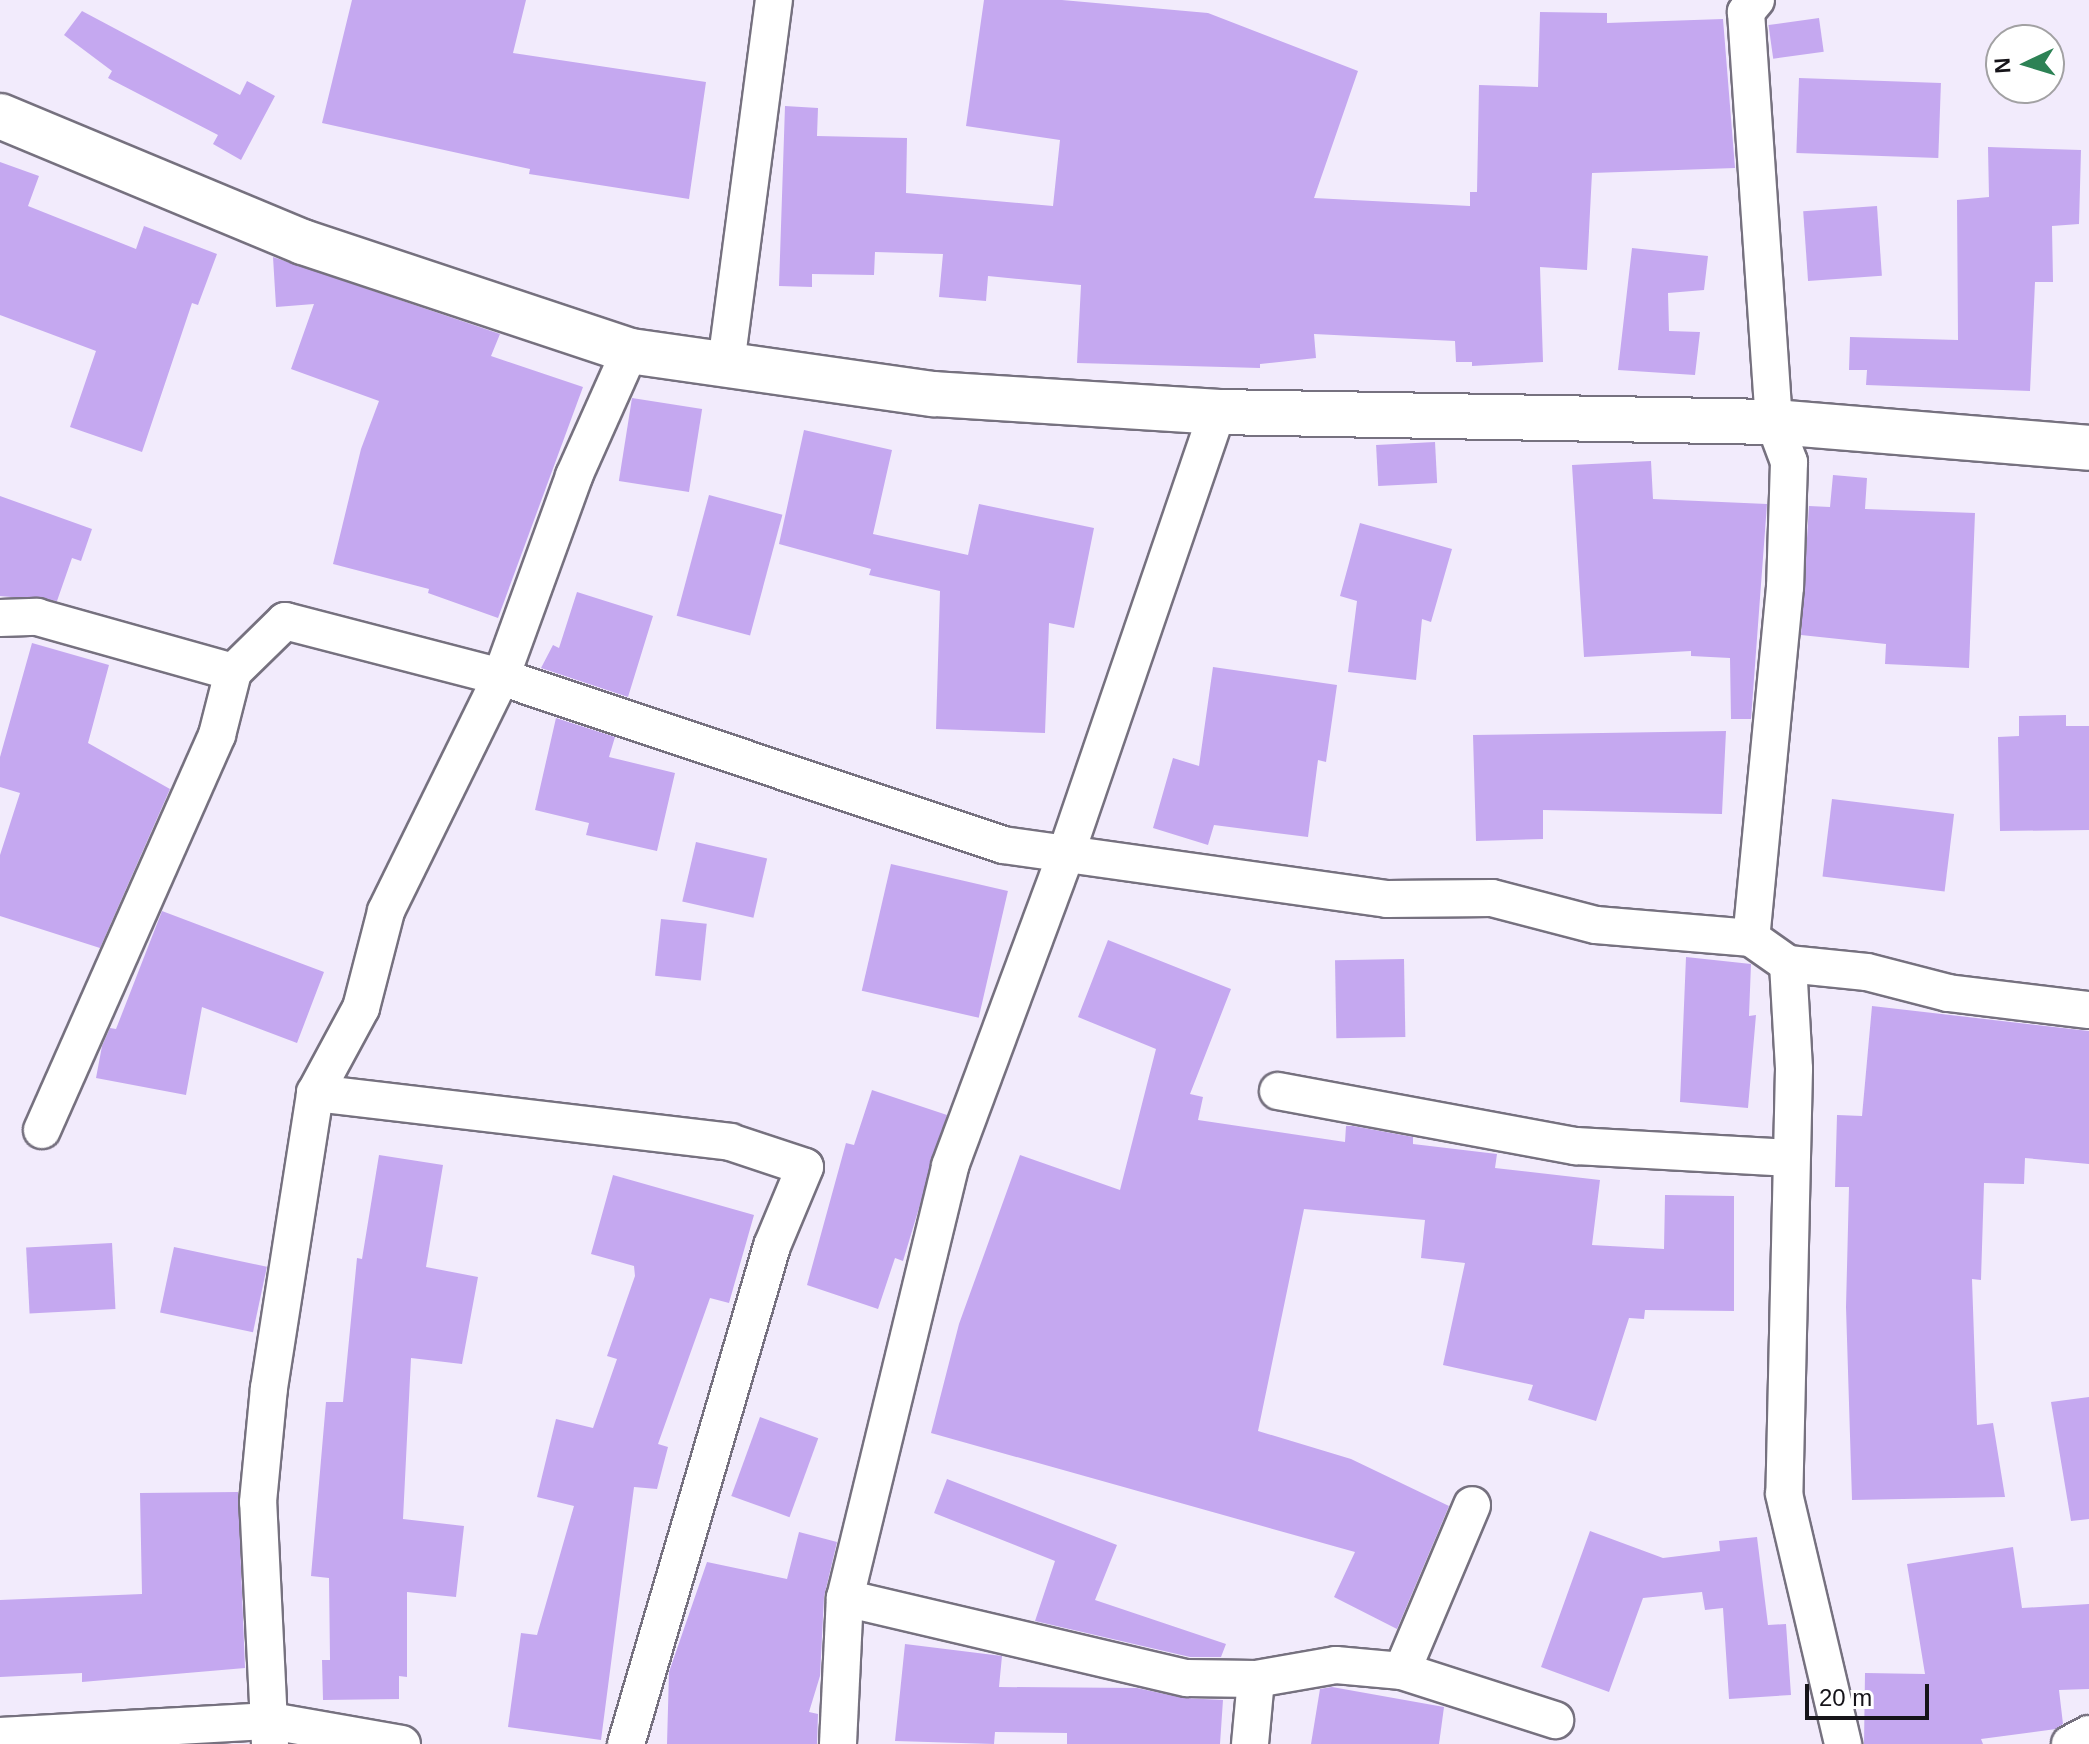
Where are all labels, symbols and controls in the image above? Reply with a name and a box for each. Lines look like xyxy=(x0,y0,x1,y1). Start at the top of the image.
north arrow xyxy=(1985,24,2065,104)
text: N xyxy=(1990,57,2016,74)
scale bar xyxy=(1809,1668,1933,1718)
text: 20 m xyxy=(1819,1684,1872,1711)

